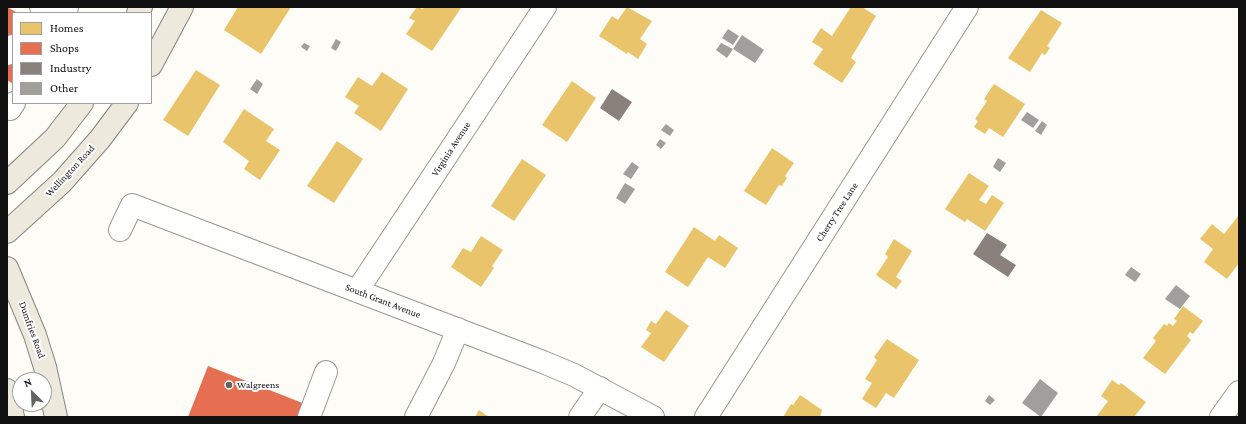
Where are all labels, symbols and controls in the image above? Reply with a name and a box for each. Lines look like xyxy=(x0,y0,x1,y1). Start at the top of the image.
legend xyxy=(12,12,152,104)
text: Homes xyxy=(50,21,83,35)
text: Shops xyxy=(50,41,79,55)
text: Industry xyxy=(50,61,91,75)
text: Other xyxy=(50,81,78,95)
street label: Virginia Avenue xyxy=(429,119,473,179)
street label: Wellington Road xyxy=(43,142,97,200)
street label: Cherry Tree Lane xyxy=(813,180,861,244)
street label: South Grant Avenue xyxy=(344,281,422,321)
street label: Dumfries Road xyxy=(16,300,48,360)
north arrow xyxy=(12,372,52,412)
text: N xyxy=(22,375,33,389)
place label: Walgreens xyxy=(237,379,279,391)
marker: Walgreens xyxy=(224,380,234,390)

